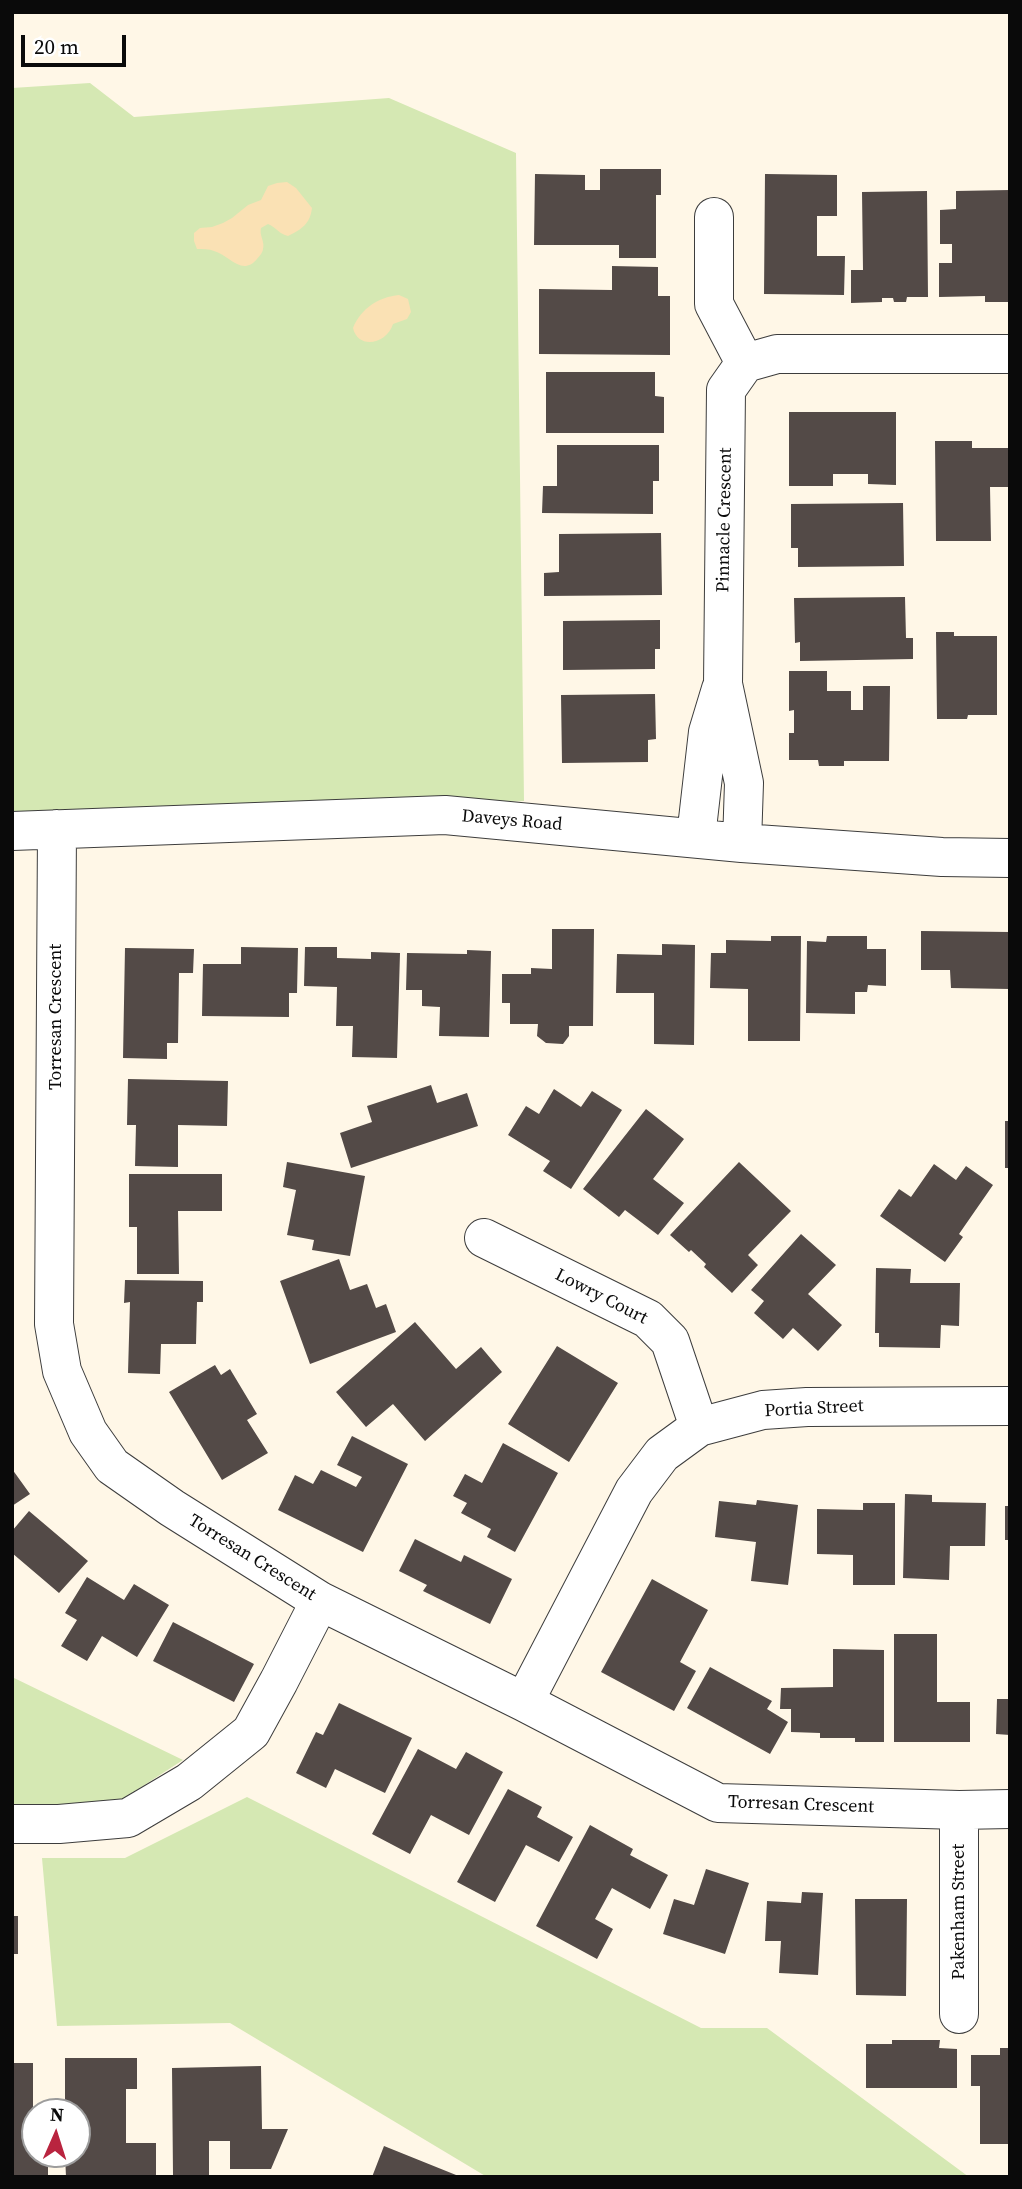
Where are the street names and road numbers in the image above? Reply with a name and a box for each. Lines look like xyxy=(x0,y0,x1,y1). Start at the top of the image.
street label: Pinnacle Crescent xyxy=(713,447,737,593)
street label: Daveys Road xyxy=(461,806,563,836)
street label: Torresan Crescent xyxy=(45,944,67,1090)
street label: Lowry Court xyxy=(551,1264,651,1330)
street label: Portia Street xyxy=(764,1396,864,1422)
street label: Torresan Crescent xyxy=(184,1510,320,1606)
street label: Torresan Crescent xyxy=(728,1792,874,1818)
street label: Pakenham Street xyxy=(948,1844,970,1980)

